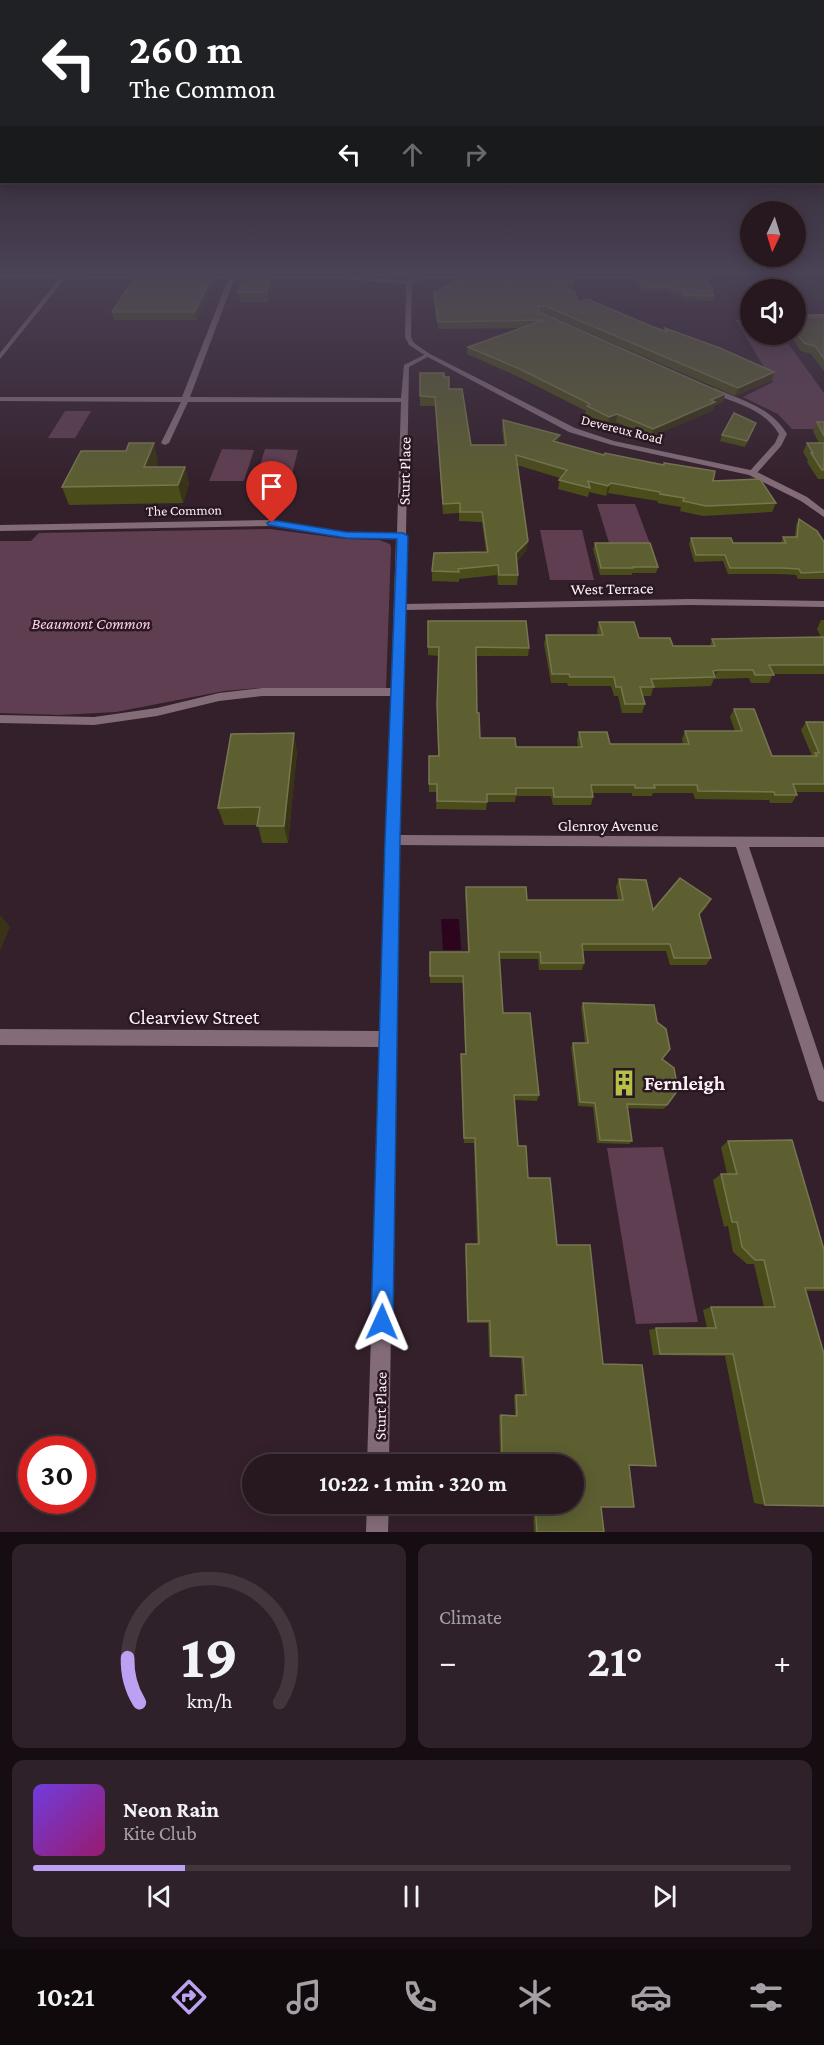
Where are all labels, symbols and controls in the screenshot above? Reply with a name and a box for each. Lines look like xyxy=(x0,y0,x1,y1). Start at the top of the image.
icon: left xyxy=(30,24,108,102)
text: 260 m xyxy=(129,25,243,72)
text: The Common xyxy=(129,74,276,104)
icon: left xyxy=(333,138,366,171)
icon: ahead xyxy=(396,138,429,171)
icon: right xyxy=(459,138,492,171)
north arrow xyxy=(740,201,806,267)
map controls xyxy=(740,201,806,345)
button: sound xyxy=(740,279,806,345)
street label: Devereux Road xyxy=(579,411,665,447)
street label: Sturt Place xyxy=(395,437,414,505)
pin xyxy=(246,461,297,523)
icon: arrive xyxy=(255,470,288,503)
street label: The Common xyxy=(146,501,223,519)
street label: West Terrace xyxy=(570,579,654,598)
park label: Beaumont Common xyxy=(31,615,151,632)
street label: Glenroy Avenue xyxy=(558,817,658,835)
street label: Clearview Street xyxy=(129,1006,260,1028)
building icon: Fernleigh xyxy=(609,1068,639,1098)
place label: Fernleigh xyxy=(644,1072,726,1094)
position arrow xyxy=(350,1290,414,1354)
street label: Sturt Place xyxy=(371,1372,390,1440)
speed limit sign: 30 xyxy=(18,1436,96,1514)
text: 10:22 · 1 min · 320 m xyxy=(319,1471,507,1496)
text: Climate xyxy=(439,1606,502,1628)
text: 19 xyxy=(180,1621,238,1690)
text: 21° xyxy=(587,1636,643,1686)
text: − xyxy=(439,1643,456,1680)
text: + xyxy=(774,1643,791,1680)
text: km/h xyxy=(186,1689,233,1713)
text: Neon Rain xyxy=(123,1797,219,1822)
text: Kite Club xyxy=(123,1822,197,1844)
icon: previous xyxy=(143,1880,176,1913)
icon: pause xyxy=(395,1880,428,1913)
icon: next xyxy=(648,1880,681,1913)
icon: directions xyxy=(168,1976,210,2018)
icon: music xyxy=(283,1976,325,2018)
icon: phone xyxy=(399,1976,441,2018)
icon: climate xyxy=(514,1976,556,2018)
icon: car xyxy=(630,1976,672,2018)
icon: filters xyxy=(745,1976,787,2018)
text: 10:21 xyxy=(37,1982,95,2012)

